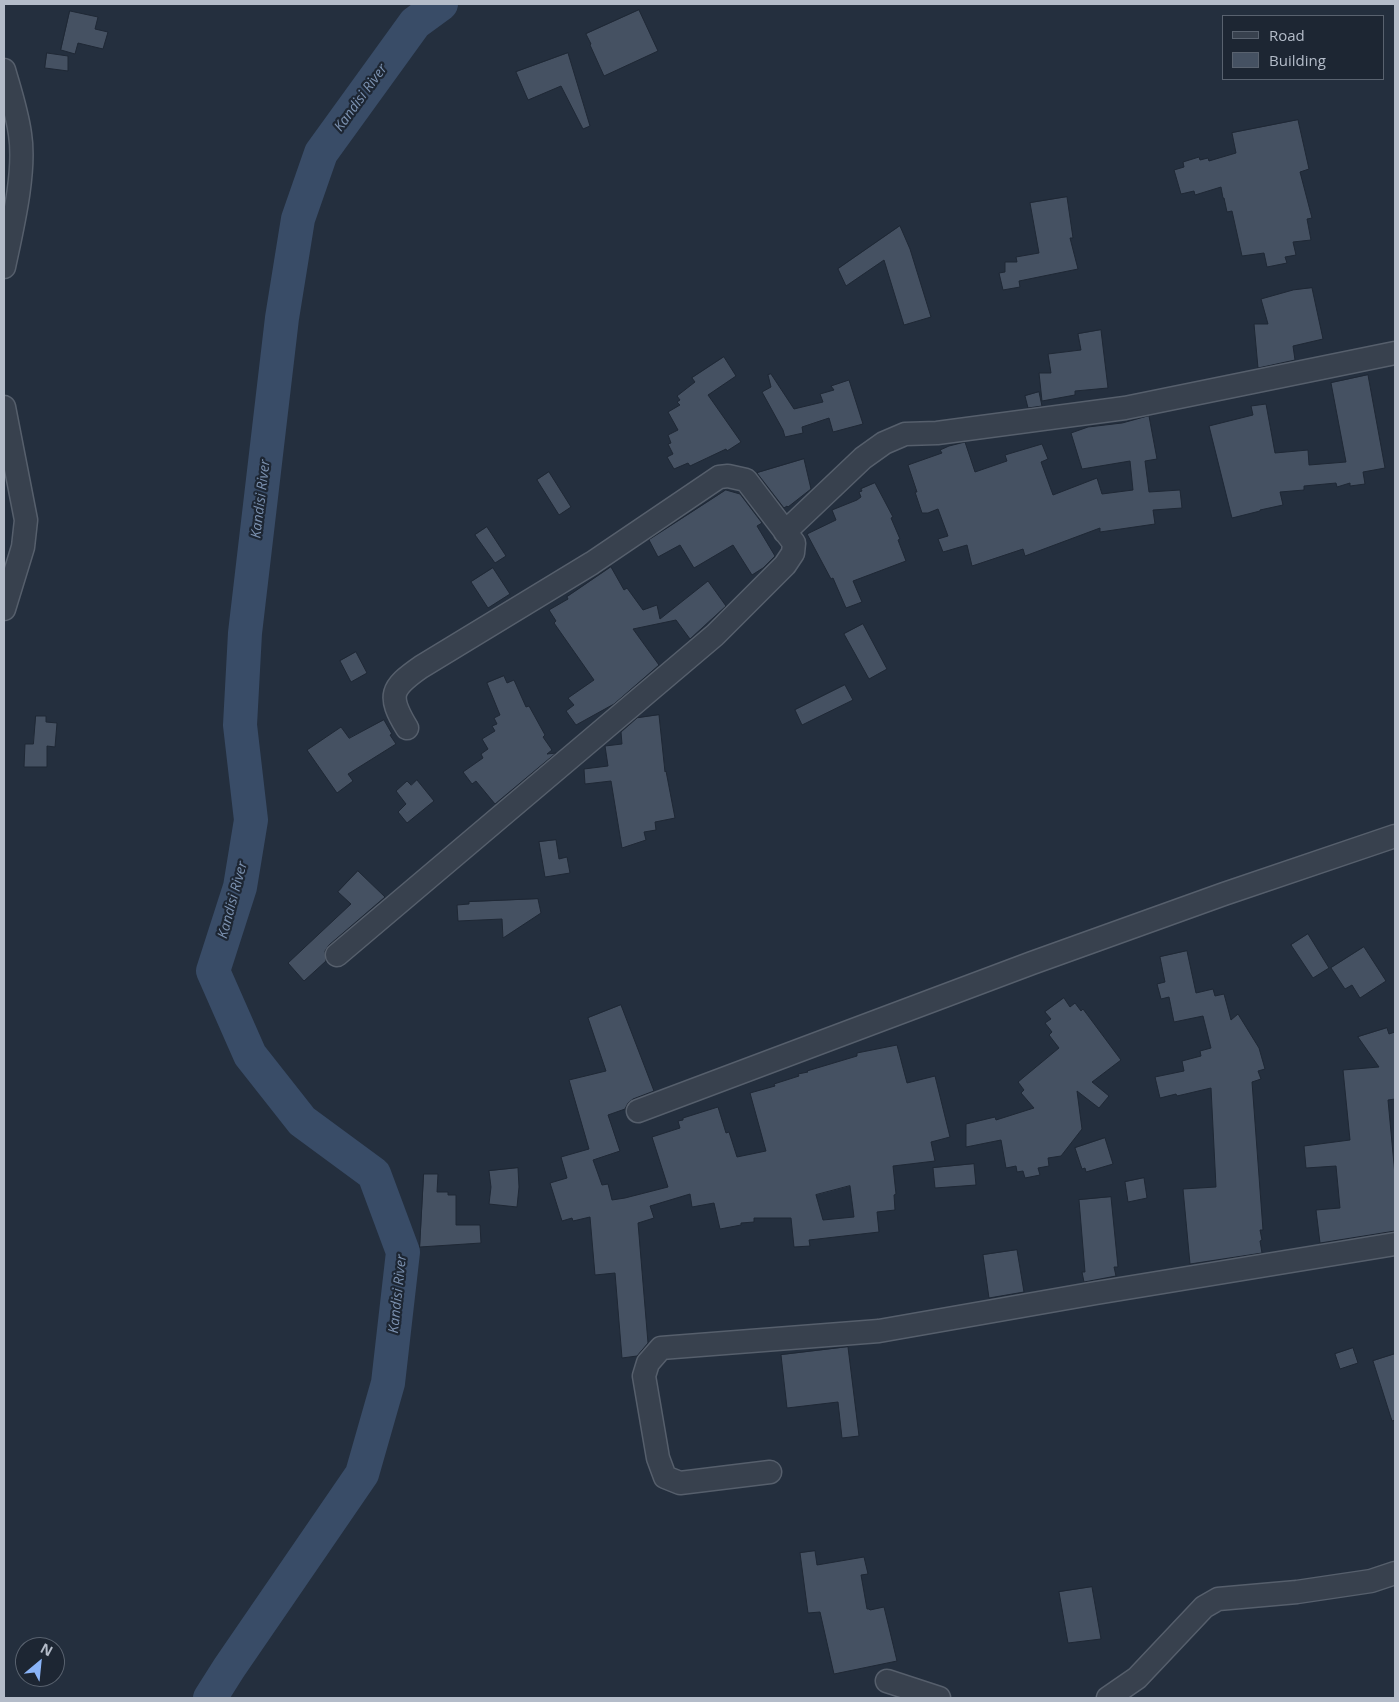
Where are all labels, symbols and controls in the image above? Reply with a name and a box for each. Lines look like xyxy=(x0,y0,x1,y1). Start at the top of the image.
legend xyxy=(1222,15,1384,80)
text: Road xyxy=(1269,25,1305,45)
text: Building xyxy=(1269,50,1326,70)
water label: Kandisi River xyxy=(331,61,391,135)
water label: Kandisi River xyxy=(248,459,274,539)
water label: Kandisi River xyxy=(215,860,251,940)
water label: Kandisi River xyxy=(386,1254,410,1334)
north arrow xyxy=(15,1637,65,1687)
text: N xyxy=(37,1638,56,1660)

